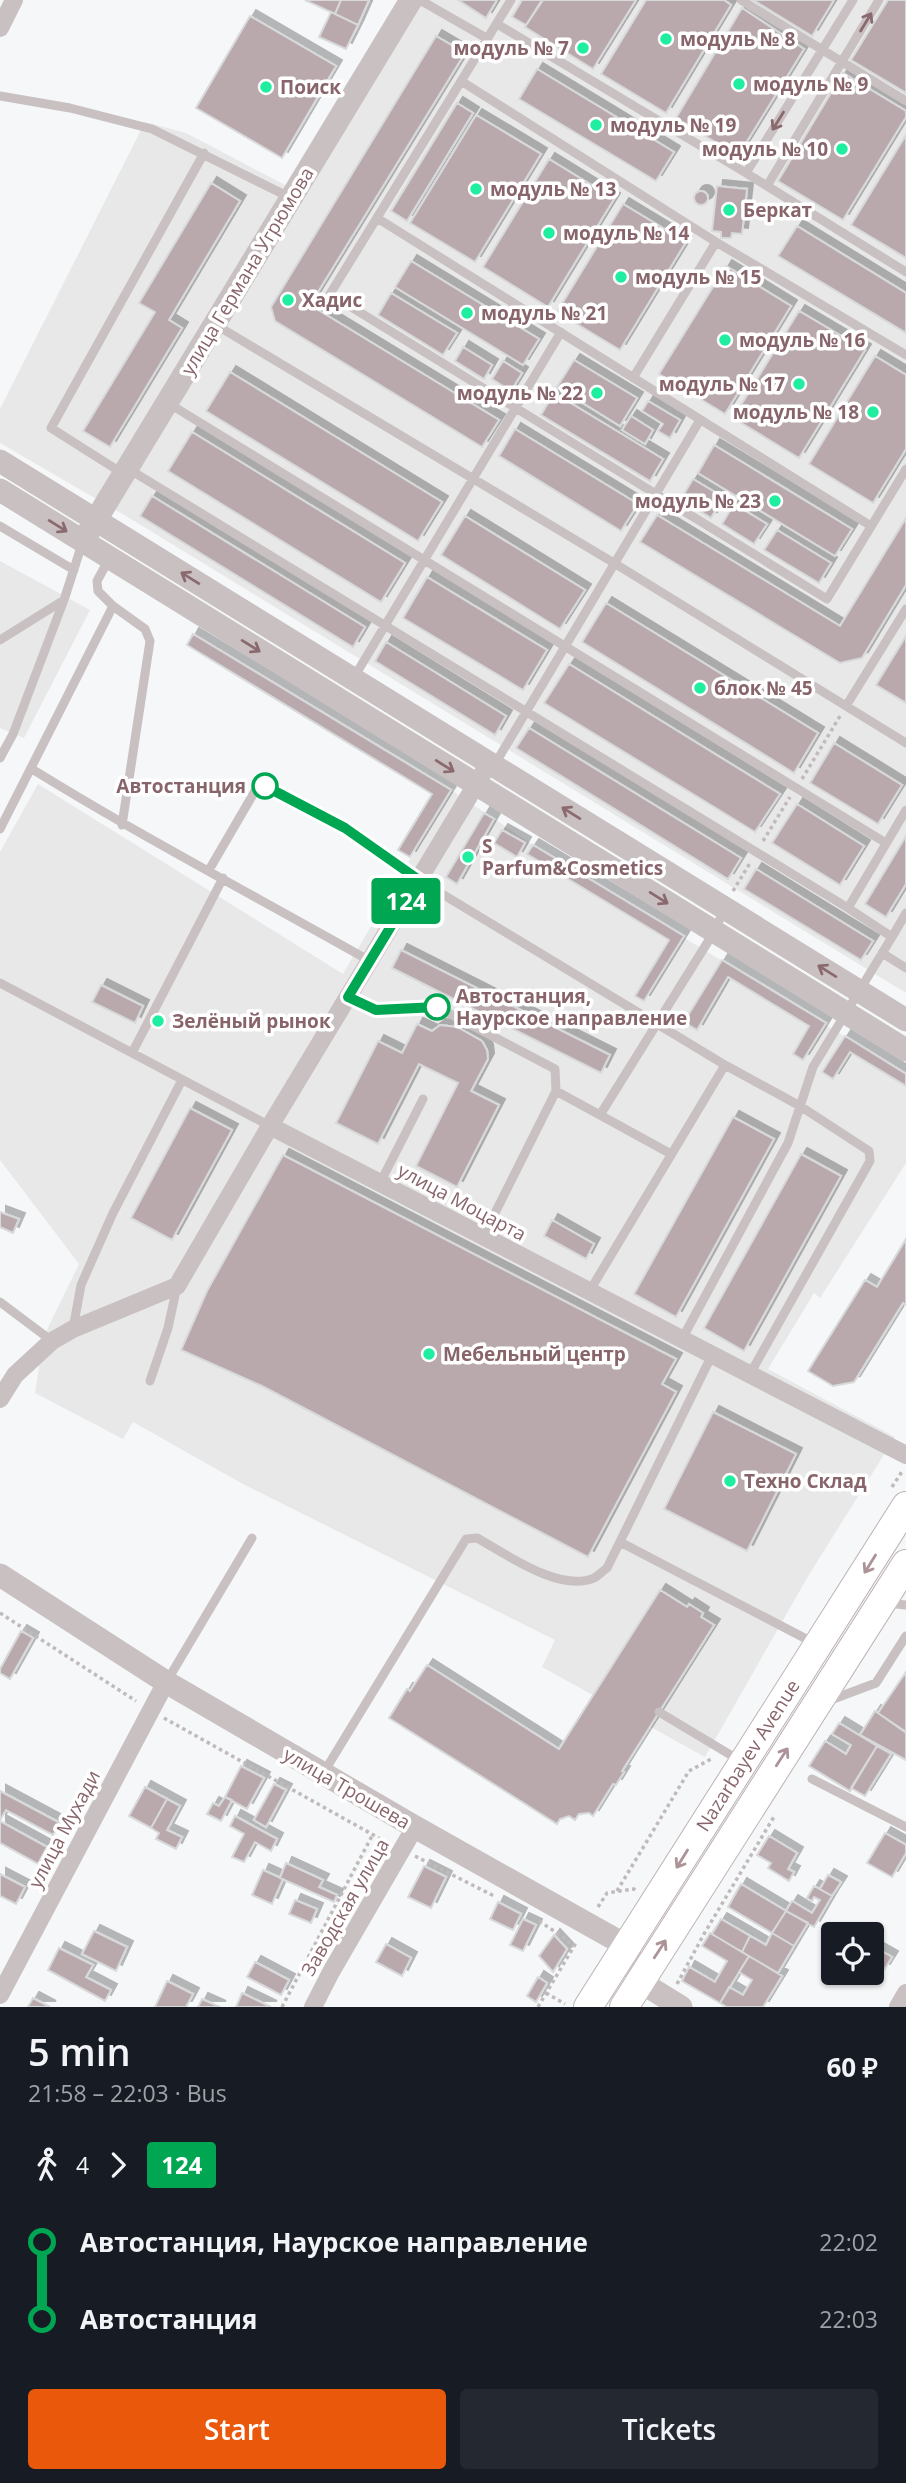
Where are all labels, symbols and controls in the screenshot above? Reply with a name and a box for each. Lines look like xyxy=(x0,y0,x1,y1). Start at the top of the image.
one-way arrow xyxy=(859,13,873,33)
place label: модуль № 8 xyxy=(680,26,796,52)
marker: модуль № 8 xyxy=(658,31,674,47)
place label: модуль № 7 xyxy=(454,35,569,61)
marker: модуль № 7 xyxy=(575,40,591,56)
place label: модуль № 9 xyxy=(753,71,869,97)
place label: Поиск xyxy=(280,74,341,100)
marker: модуль № 9 xyxy=(731,76,747,92)
marker: Поиск xyxy=(258,79,274,95)
one-way arrow xyxy=(771,110,785,130)
place label: модуль № 19 xyxy=(610,112,736,138)
marker: модуль № 19 xyxy=(588,117,604,133)
place label: модуль № 10 xyxy=(702,136,828,162)
marker: модуль № 10 xyxy=(834,141,850,157)
street label: улица Германа Угрюмова xyxy=(175,162,319,380)
place label: модуль № 13 xyxy=(490,176,616,202)
marker: модуль № 13 xyxy=(468,181,484,197)
place label: Беркат xyxy=(743,197,813,223)
marker: Беркат xyxy=(721,202,737,218)
place label: модуль № 14 xyxy=(563,220,689,246)
marker: модуль № 14 xyxy=(541,225,557,241)
place label: модуль № 15 xyxy=(635,264,761,290)
marker: модуль № 15 xyxy=(613,269,629,285)
place label: Хадис xyxy=(302,287,362,313)
marker: Хадис xyxy=(280,292,296,308)
place label: модуль № 21 xyxy=(481,300,607,326)
marker: модуль № 21 xyxy=(459,305,475,321)
place label: модуль № 16 xyxy=(739,327,865,353)
marker: модуль № 16 xyxy=(717,332,733,348)
place label: модуль № 17 xyxy=(659,371,785,397)
marker: модуль № 17 xyxy=(791,376,807,392)
place label: модуль № 22 xyxy=(457,380,583,406)
marker: модуль № 22 xyxy=(589,385,605,401)
place label: модуль № 18 xyxy=(733,399,859,425)
marker: модуль № 18 xyxy=(865,404,881,420)
place label: модуль № 23 xyxy=(635,488,761,514)
marker: модуль № 23 xyxy=(767,493,783,509)
one-way arrow xyxy=(48,519,67,534)
one-way arrow xyxy=(180,571,200,585)
one-way arrow xyxy=(241,639,261,653)
place label: блок № 45 xyxy=(714,675,813,701)
marker: блок № 45 xyxy=(692,680,708,696)
one-way arrow xyxy=(435,758,454,773)
place label: Автостанция xyxy=(116,773,246,799)
marker: Автостанция xyxy=(252,773,278,799)
one-way arrow xyxy=(561,806,581,820)
place label: S Parfum&Cosmetics xyxy=(482,833,663,881)
marker: S Parfum&Cosmetics xyxy=(460,849,476,865)
line badge: 124 xyxy=(366,878,446,924)
text: 124 xyxy=(385,884,427,917)
one-way arrow xyxy=(649,891,669,905)
one-way arrow xyxy=(818,964,837,979)
place label: Автостанция, Наурское направление xyxy=(456,983,687,1031)
marker: Автостанция, Наурское направление xyxy=(424,994,450,1020)
place label: Зелёный рынок xyxy=(172,1008,331,1034)
marker: Зелёный рынок xyxy=(150,1013,166,1029)
street label: улица Моцарта xyxy=(393,1157,531,1247)
place label: Мебельный центр xyxy=(443,1341,626,1367)
marker: Мебельный центр xyxy=(421,1346,437,1362)
place label: Техно Склад xyxy=(744,1468,867,1494)
marker: Техно Склад xyxy=(722,1473,738,1489)
one-way arrow xyxy=(862,1553,876,1573)
street label: Nazarbayev Avenue xyxy=(690,1675,806,1836)
street label: улица Трошева xyxy=(279,1741,415,1835)
one-way arrow xyxy=(776,1748,790,1768)
street label: улица Мухади xyxy=(22,1766,106,1892)
street label: Заводская улица xyxy=(295,1833,395,1981)
one-way arrow xyxy=(675,1849,689,1869)
map controls xyxy=(821,1922,884,1985)
button: locate xyxy=(821,1922,884,1985)
one-way arrow xyxy=(652,1940,667,1959)
text: 5 min xyxy=(28,2025,131,2077)
text: 60 ₽ xyxy=(826,2049,878,2085)
text: 21:58 – 22:03 · Bus xyxy=(28,2077,227,2109)
icon: walk xyxy=(28,2146,66,2184)
icon: forward xyxy=(99,2146,137,2184)
text: 124 xyxy=(161,2148,202,2181)
text: 4 xyxy=(76,2149,89,2181)
text: Автостанция, Наурское направление xyxy=(80,2224,588,2260)
text: 22:02 xyxy=(819,2226,878,2258)
text: Автостанция xyxy=(80,2301,257,2337)
text: 22:03 xyxy=(819,2303,878,2335)
button: Start xyxy=(28,2389,446,2469)
button: Tickets xyxy=(460,2389,878,2469)

